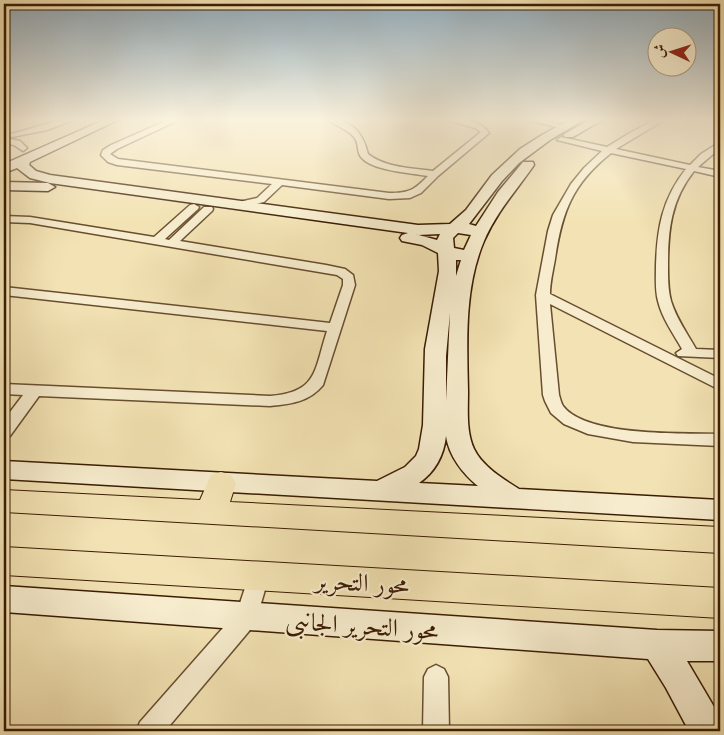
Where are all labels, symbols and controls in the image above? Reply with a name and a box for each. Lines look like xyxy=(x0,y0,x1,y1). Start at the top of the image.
north arrow xyxy=(646,28,696,78)
text: ش xyxy=(650,43,669,59)
street label: محور التحرير xyxy=(311,563,410,602)
street label: محور التحرير الجانبى xyxy=(284,604,440,649)

